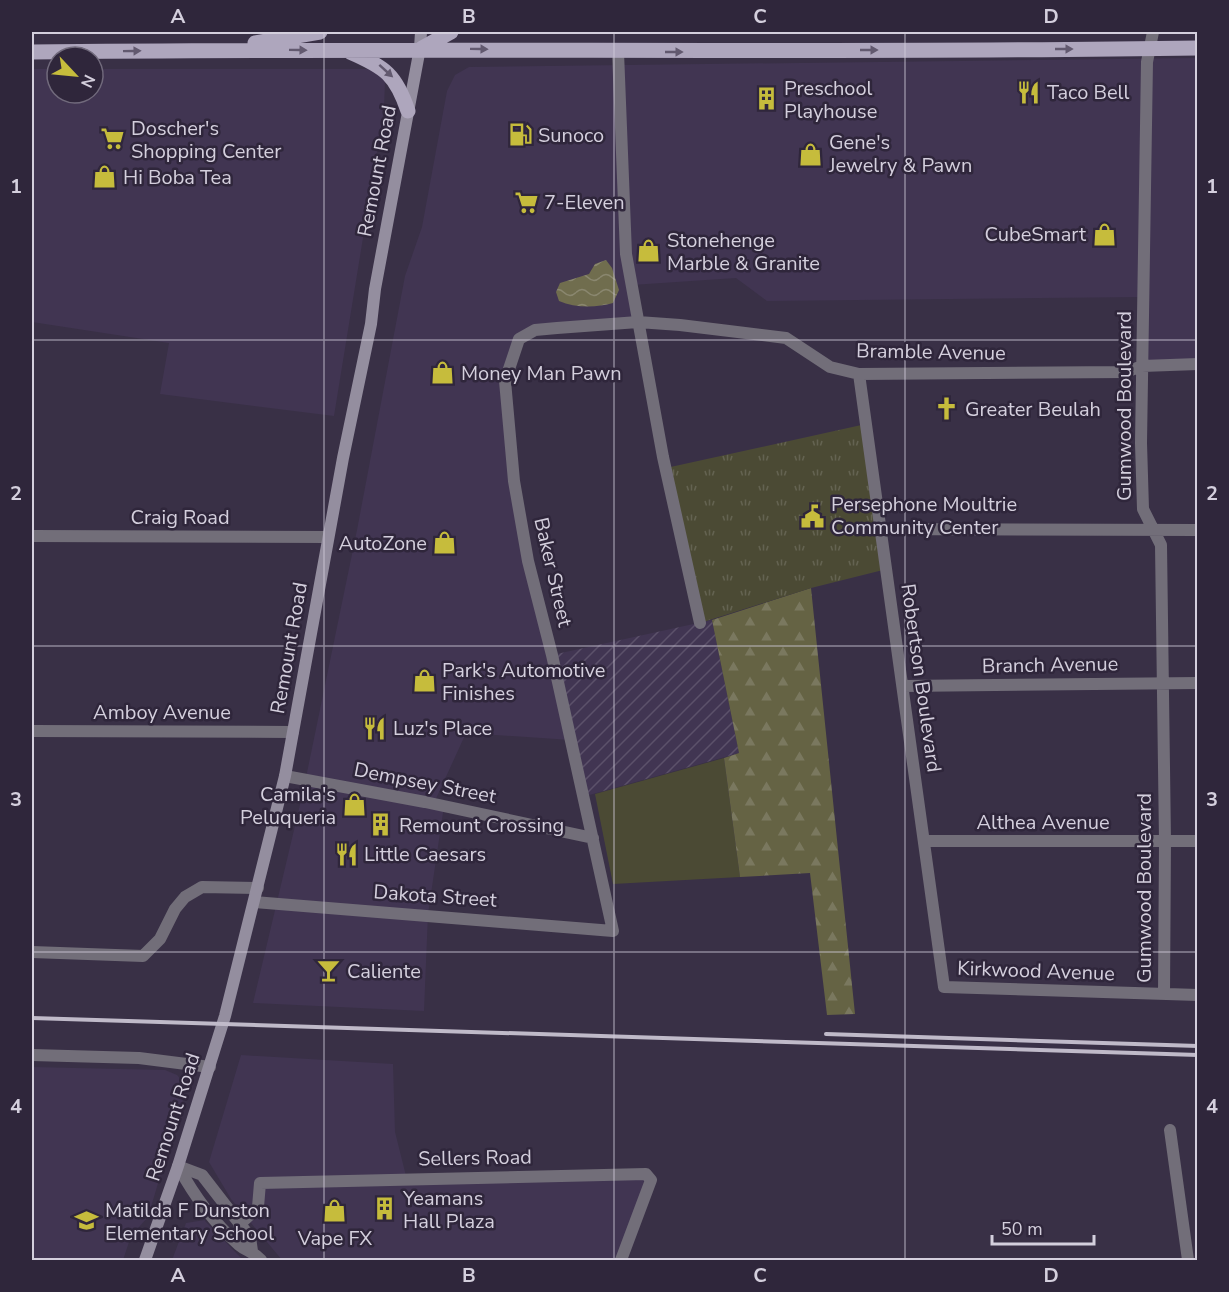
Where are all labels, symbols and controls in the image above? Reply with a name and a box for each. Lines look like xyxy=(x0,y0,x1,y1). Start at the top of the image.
text: A xyxy=(171,3,186,30)
text: B xyxy=(462,3,476,30)
text: C xyxy=(753,3,767,30)
text: D xyxy=(1043,3,1059,30)
one-way arrow xyxy=(1054,44,1073,54)
north arrow xyxy=(45,45,105,105)
one-way arrow xyxy=(288,45,307,55)
one-way arrow xyxy=(469,45,488,54)
one-way arrow xyxy=(122,46,141,55)
one-way arrow xyxy=(859,46,878,55)
one-way arrow xyxy=(664,47,683,57)
one-way arrow xyxy=(378,64,393,77)
text: N xyxy=(75,71,100,91)
place label: Preschool Playhouse xyxy=(784,75,877,125)
restaurant icon: Taco Bell xyxy=(1016,79,1042,105)
place label: Taco Bell xyxy=(1047,79,1130,106)
building icon: Preschool Playhouse xyxy=(753,86,779,112)
street label: Remount Road xyxy=(351,103,403,239)
place label: Doscher's Shopping Center xyxy=(131,115,281,165)
fuel station icon: Sunoco xyxy=(507,122,533,148)
place label: Sunoco xyxy=(538,122,604,149)
supermarket icon: Doscher's Shopping Center xyxy=(100,126,126,152)
place label: Gene's Jewelry & Pawn xyxy=(828,129,972,179)
shop icon: Gene's Jewelry & Pawn xyxy=(798,141,824,167)
shop icon: Hi Boba Tea xyxy=(92,164,118,190)
place label: Hi Boba Tea xyxy=(123,164,232,191)
text: 1 xyxy=(10,173,22,200)
text: 1 xyxy=(1206,173,1218,200)
supermarket icon: 7-Eleven xyxy=(513,189,539,215)
place label: 7-Eleven xyxy=(544,189,625,216)
place label: CubeSmart xyxy=(985,221,1087,248)
shop icon: CubeSmart xyxy=(1091,221,1117,247)
place label: Stonehenge Marble & Granite xyxy=(667,227,820,277)
shop icon: Stonehenge Marble & Granite xyxy=(636,238,662,264)
street label: Gumwood Boulevard xyxy=(1111,311,1138,501)
street label: Bramble Avenue xyxy=(856,337,1006,367)
shop icon: Money Man Pawn xyxy=(430,360,456,386)
place label: Money Man Pawn xyxy=(461,360,622,387)
church icon: Greater Beulah xyxy=(934,396,960,422)
place label: Greater Beulah xyxy=(965,396,1101,423)
text: 2 xyxy=(10,480,22,507)
text: 2 xyxy=(1206,480,1218,507)
place label: Persephone Moultrie Community Center xyxy=(831,491,1017,541)
public building icon: Persephone Moultrie Community Center xyxy=(800,503,826,529)
street label: Craig Road xyxy=(130,504,230,531)
street label: Baker Street xyxy=(527,515,579,630)
place label: AutoZone xyxy=(339,530,427,557)
shop icon: AutoZone xyxy=(432,530,458,556)
street label: Remount Road xyxy=(264,580,314,716)
street label: Robertson Boulevard xyxy=(894,582,948,774)
street label: Branch Avenue xyxy=(982,650,1118,680)
place label: Park's Automotive Finishes xyxy=(442,657,606,707)
shop icon: Park's Automotive Finishes xyxy=(411,668,437,694)
street label: Amboy Avenue xyxy=(93,699,231,726)
restaurant icon: Luz's Place xyxy=(362,715,388,741)
place label: Luz's Place xyxy=(393,715,492,742)
street label: Dempsey Street xyxy=(352,756,499,810)
place label: Camila's Peluqueria xyxy=(240,781,336,831)
text: 3 xyxy=(10,786,22,813)
text: 3 xyxy=(1206,786,1218,813)
shop icon: Camila's Peluqueria xyxy=(341,792,367,818)
street label: Gumwood Boulevard xyxy=(1131,793,1158,983)
street label: Althea Avenue xyxy=(976,809,1110,836)
building icon: Remount Crossing xyxy=(368,812,394,838)
place label: Remount Crossing xyxy=(399,812,564,839)
restaurant icon: Little Caesars xyxy=(333,841,359,867)
place label: Little Caesars xyxy=(364,841,486,868)
street label: Dakota Street xyxy=(372,878,499,914)
street label: Kirkwood Avenue xyxy=(957,955,1115,987)
bar icon: Caliente xyxy=(316,958,342,984)
place label: Caliente xyxy=(347,958,421,985)
street label: Remount Road xyxy=(140,1049,206,1185)
text: 4 xyxy=(10,1093,22,1120)
text: 4 xyxy=(1206,1093,1218,1120)
street label: Sellers Road xyxy=(418,1144,532,1172)
place label: Yeamans Hall Plaza xyxy=(402,1185,495,1235)
building icon: Yeamans Hall Plaza xyxy=(372,1196,398,1222)
place label: Matilda F Dunston Elementary School xyxy=(105,1197,274,1247)
shop icon: Vape FX xyxy=(322,1198,348,1224)
school or university icon: Matilda F Dunston Elementary School xyxy=(74,1208,100,1234)
scale bar xyxy=(992,1208,1094,1246)
text: 50 m xyxy=(1001,1217,1043,1241)
place label: Vape FX xyxy=(297,1225,372,1252)
text: A xyxy=(171,1262,186,1289)
text: B xyxy=(462,1262,476,1289)
text: C xyxy=(753,1262,767,1289)
text: D xyxy=(1043,1262,1059,1289)

